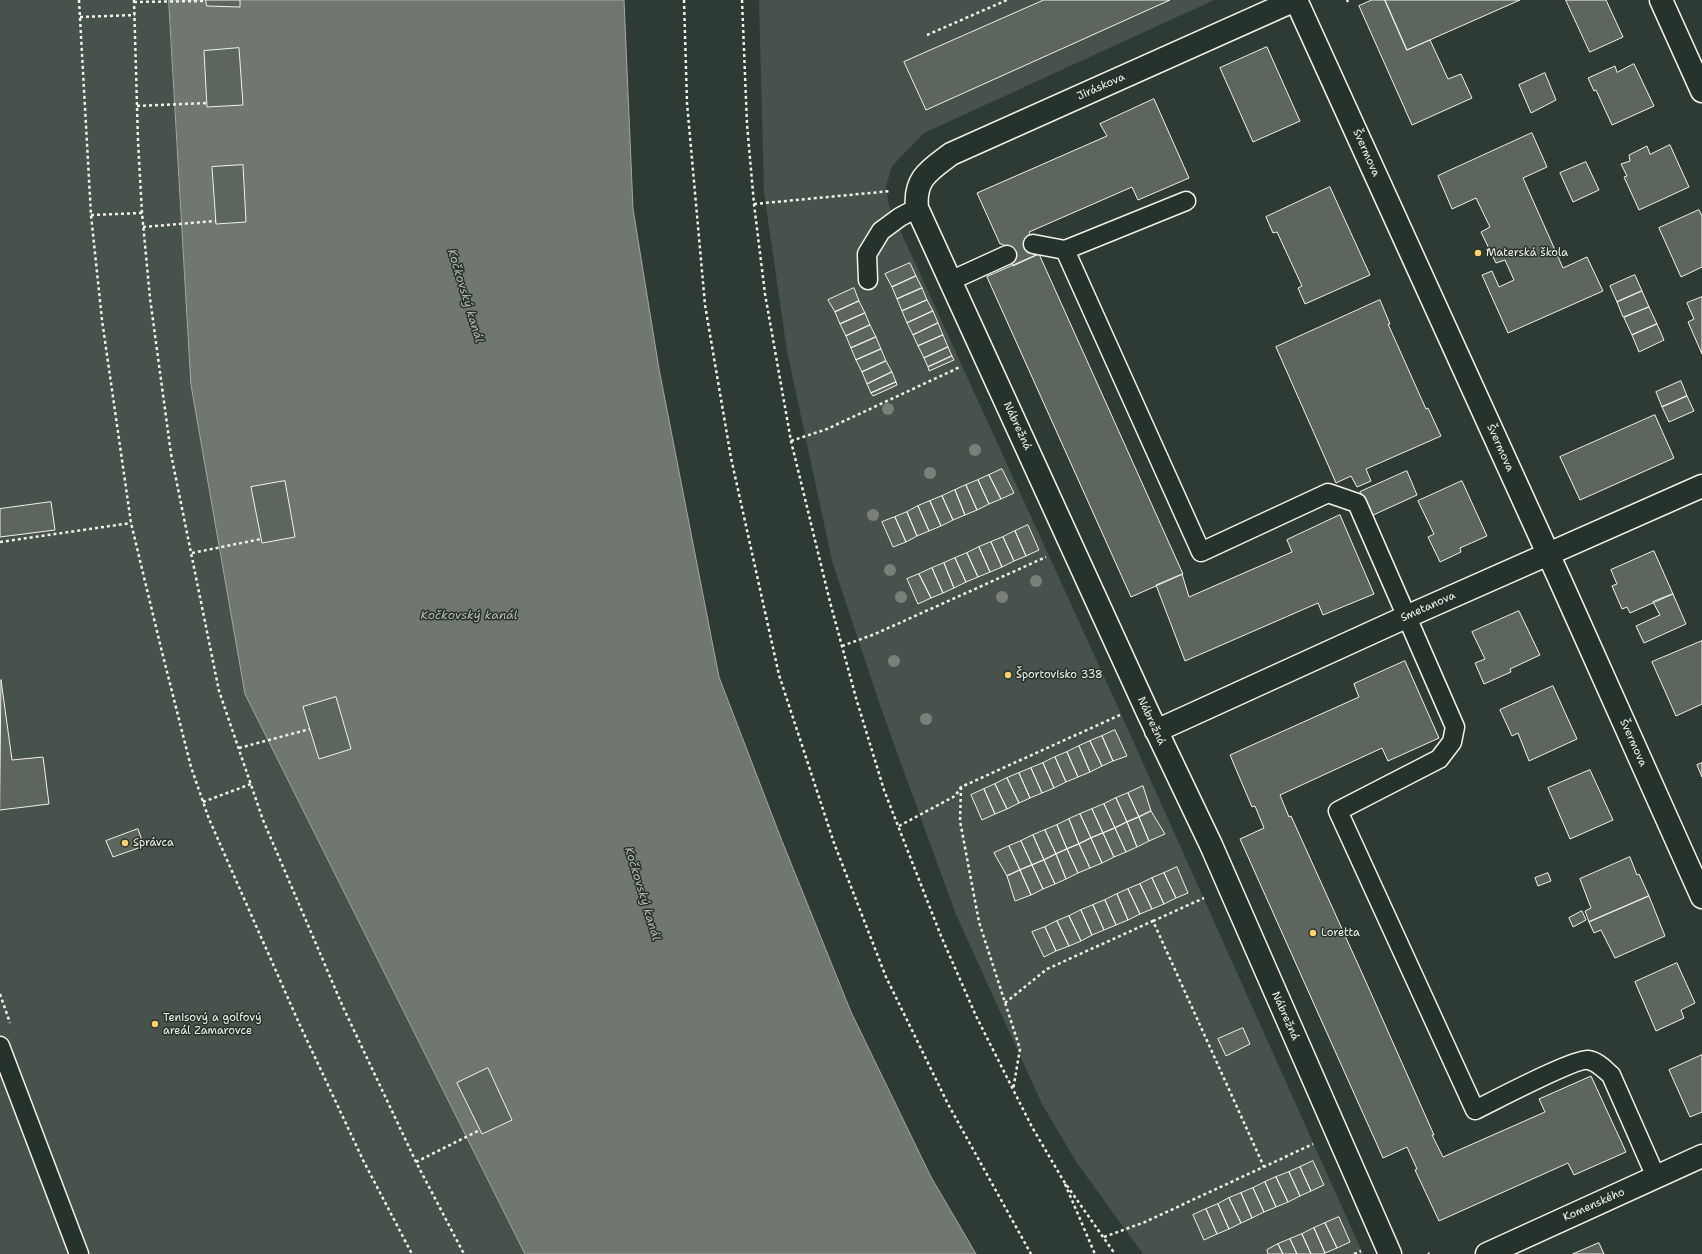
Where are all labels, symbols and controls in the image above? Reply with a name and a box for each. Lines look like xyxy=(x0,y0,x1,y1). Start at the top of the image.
street label: Jiráskova xyxy=(1075,71,1127,103)
street label: Švermova xyxy=(1350,127,1382,179)
place label: Materská škola xyxy=(1486,246,1568,260)
water label: Kočkovský kanál xyxy=(444,247,486,345)
marker: Materská škola xyxy=(1473,248,1483,258)
street label: Nábrežná xyxy=(1000,400,1034,452)
street label: Švermova xyxy=(1484,422,1516,474)
street label: Smetanova xyxy=(1399,589,1457,625)
water label: Kočkovský kanál xyxy=(420,609,518,623)
place label: Športovisko 338 xyxy=(1016,668,1103,682)
marker: Športovisko 338 xyxy=(1003,670,1013,680)
street label: Nábrežná xyxy=(1134,695,1168,747)
street label: Švermova xyxy=(1617,717,1649,769)
place label: Správca xyxy=(133,836,174,850)
marker: Správca xyxy=(120,838,130,848)
water label: Kočkovský kanál xyxy=(621,845,663,943)
place label: Loretta xyxy=(1321,926,1360,940)
marker: Loretta xyxy=(1308,928,1318,938)
street label: Nábrežná xyxy=(1268,990,1302,1042)
place label: Tenisový a golfový areál Zamarovce xyxy=(163,1011,262,1037)
marker: Tenisový a golfový areál Zamarovce xyxy=(150,1019,160,1029)
street label: Komenského xyxy=(1561,1186,1627,1224)

